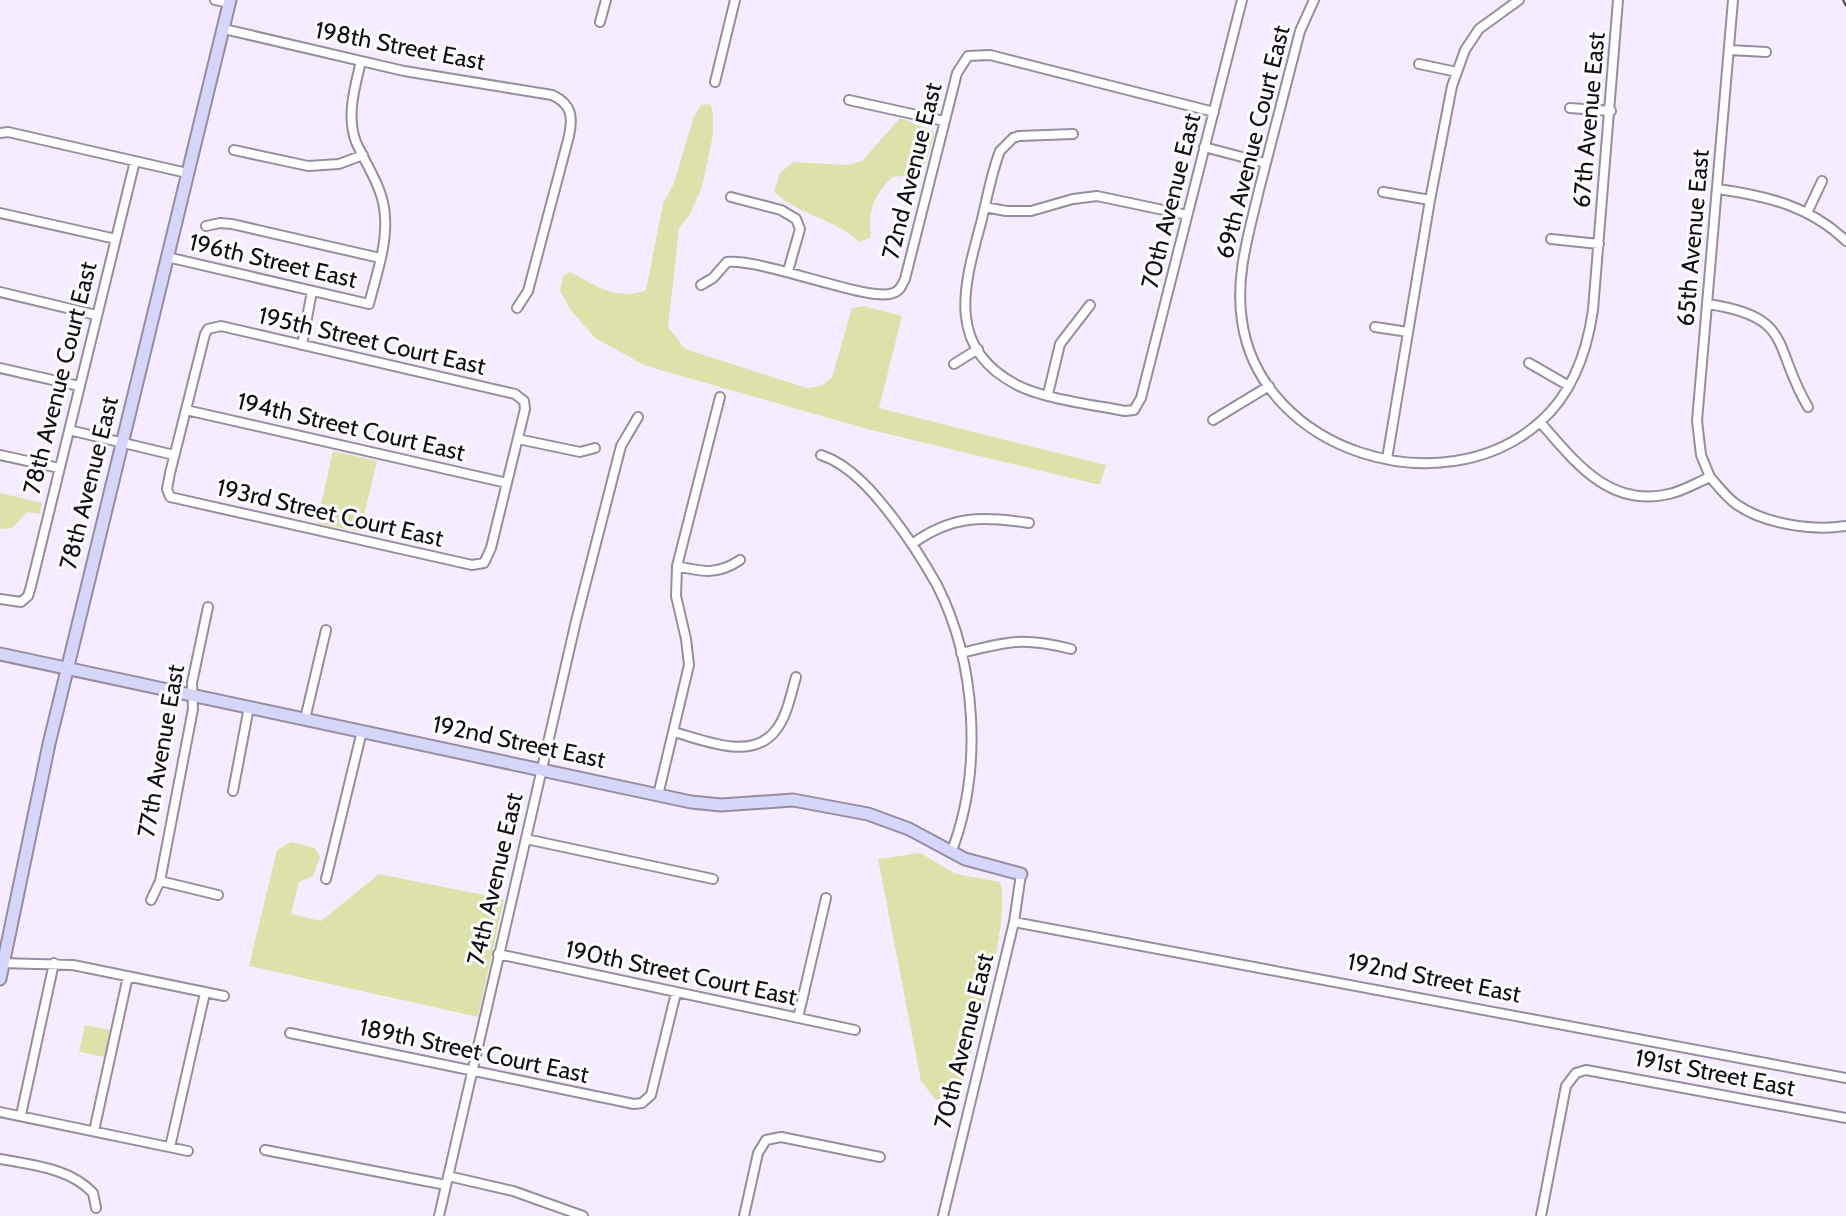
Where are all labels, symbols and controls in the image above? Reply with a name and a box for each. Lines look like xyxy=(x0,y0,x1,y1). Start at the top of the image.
street label: 198th Street East xyxy=(313,15,487,76)
street label: 69th Avenue Court East xyxy=(1209,22,1296,262)
street label: 67th Avenue East xyxy=(1566,31,1611,209)
street label: 72nd Avenue East xyxy=(876,79,947,262)
street label: 70th Avenue East xyxy=(1135,110,1206,291)
street label: 65th Avenue East xyxy=(1670,148,1715,328)
street label: 196th Street East xyxy=(186,227,360,294)
street label: 78th Avenue Court East xyxy=(17,259,102,497)
street label: 195th Street Court East xyxy=(256,300,488,381)
street label: 194th Street Court East xyxy=(234,386,468,467)
street label: 78th Avenue East xyxy=(53,393,124,572)
street label: 193rd Street Court East xyxy=(214,472,446,553)
street label: 77th Avenue East xyxy=(131,662,190,840)
street label: 192nd Street East xyxy=(430,709,608,774)
street label: 74th Avenue East xyxy=(461,790,528,968)
street label: 190th Street Court East xyxy=(563,934,800,1011)
street label: 192nd Street East xyxy=(1345,946,1523,1009)
street label: 70th Avenue East xyxy=(928,950,999,1131)
street label: 189th Street Court East xyxy=(357,1012,591,1089)
street label: 191st Street East xyxy=(1633,1043,1798,1102)

